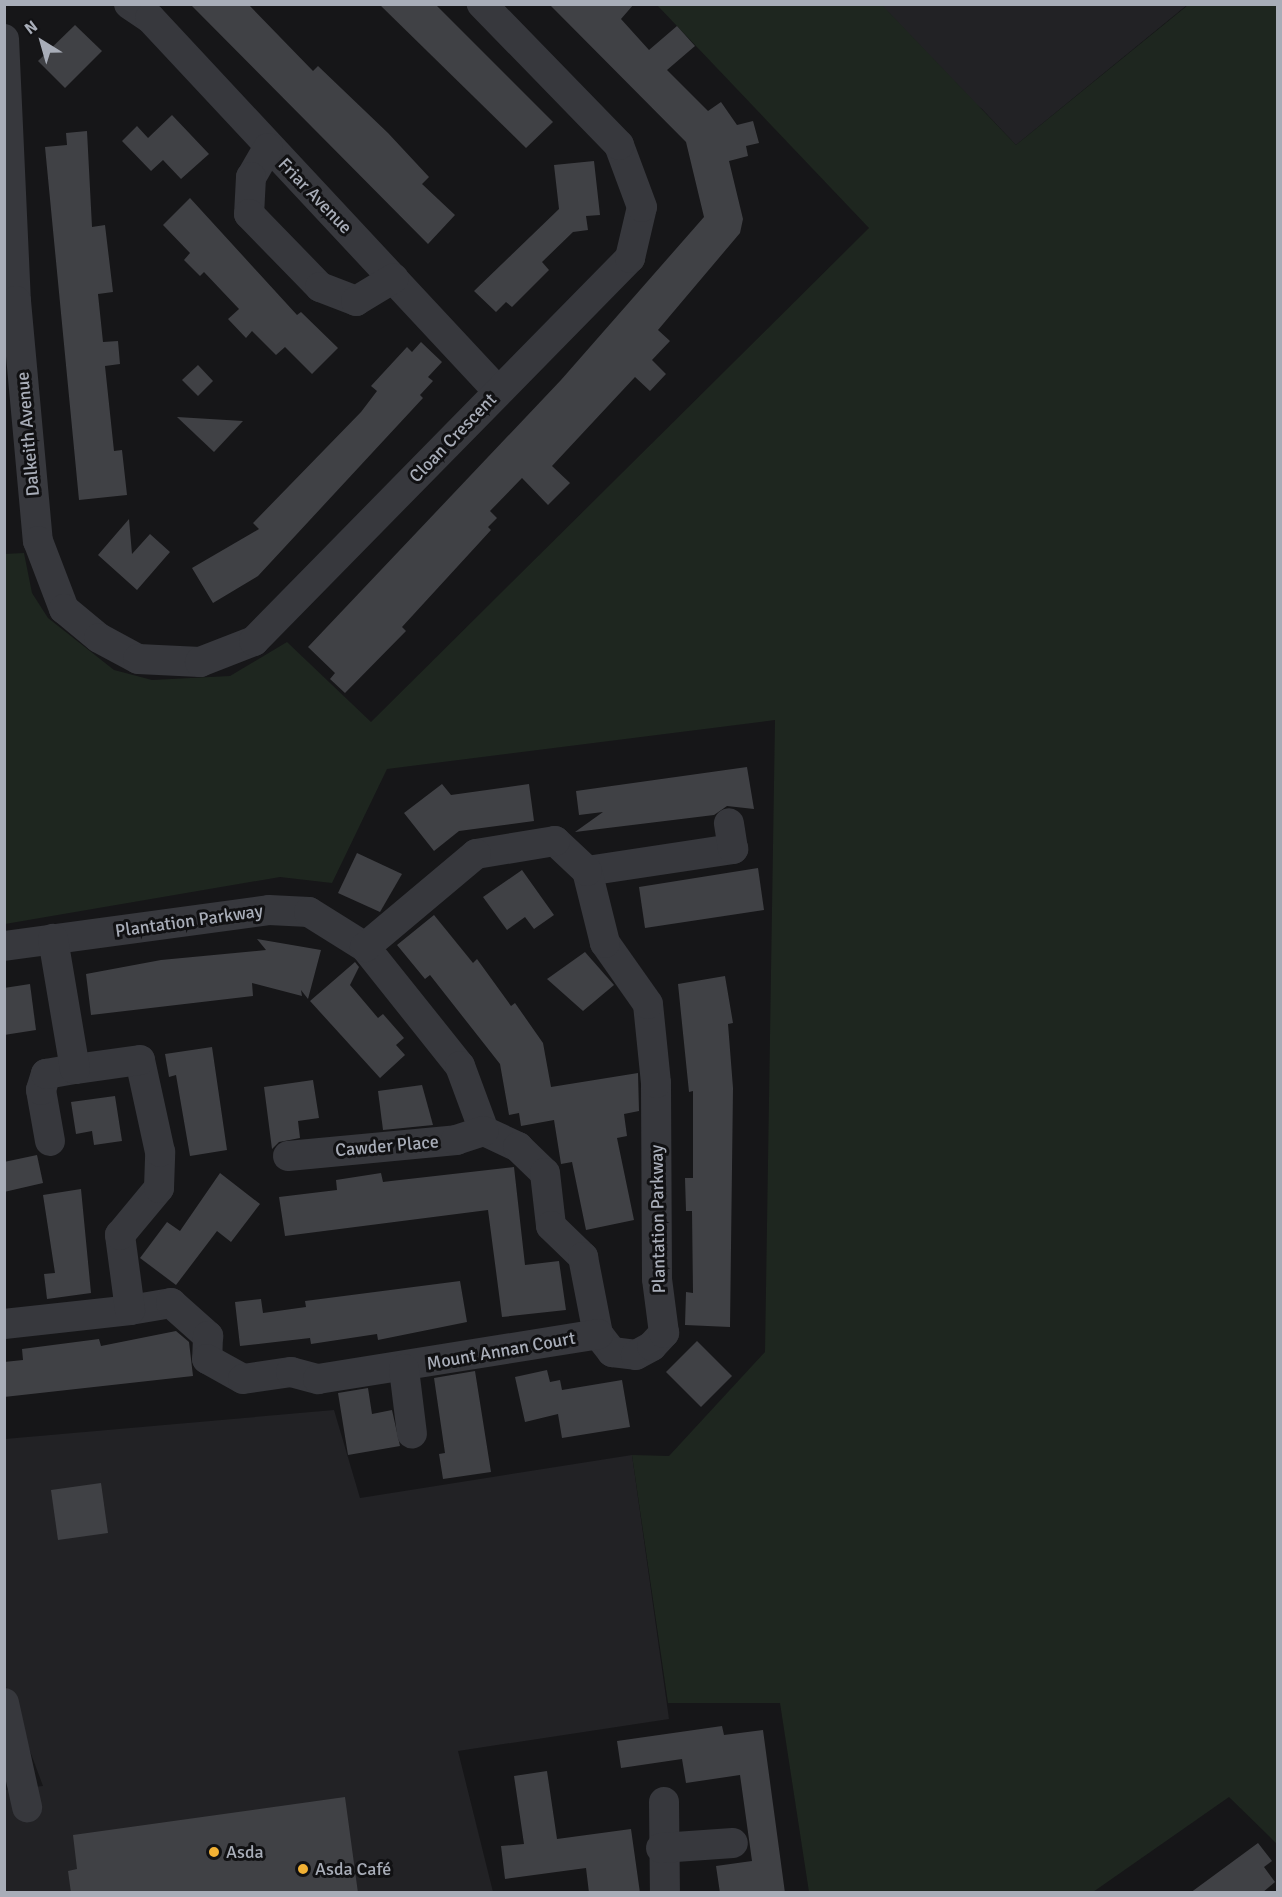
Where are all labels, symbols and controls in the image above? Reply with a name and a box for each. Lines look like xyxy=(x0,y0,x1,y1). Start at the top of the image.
north arrow xyxy=(12,12,72,72)
text: N xyxy=(21,16,42,39)
street label: Friar Avenue xyxy=(274,154,356,238)
street label: Dalkeith Avenue xyxy=(12,371,44,497)
street label: Cloan Crescent xyxy=(405,389,501,487)
street label: Plantation Parkway xyxy=(114,900,264,942)
street label: Cawder Place xyxy=(334,1131,440,1161)
street label: Plantation Parkway xyxy=(646,1144,670,1294)
street label: Mount Annan Court xyxy=(425,1327,577,1375)
place label: Asda xyxy=(226,1841,264,1863)
marker: Asda xyxy=(207,1845,221,1859)
place label: Asda Café xyxy=(315,1858,391,1880)
marker: Asda Café xyxy=(296,1862,310,1876)

